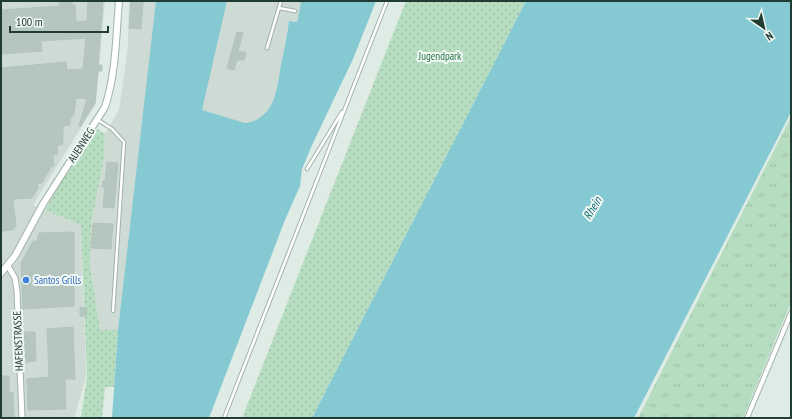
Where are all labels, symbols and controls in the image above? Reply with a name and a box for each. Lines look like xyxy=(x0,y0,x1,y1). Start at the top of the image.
scale bar xyxy=(10,8,108,34)
north arrow xyxy=(744,8,784,48)
text: 100 m xyxy=(16,14,43,29)
text: N xyxy=(763,29,776,44)
park label: Jugendpark xyxy=(418,49,462,63)
street label: AUENWEG xyxy=(64,125,98,165)
water label: Rhein xyxy=(579,193,605,222)
place label: Santos Grills xyxy=(34,273,82,287)
marker: Santos Grills xyxy=(21,275,31,285)
street label: HAFENSTRASSE xyxy=(10,310,26,371)

